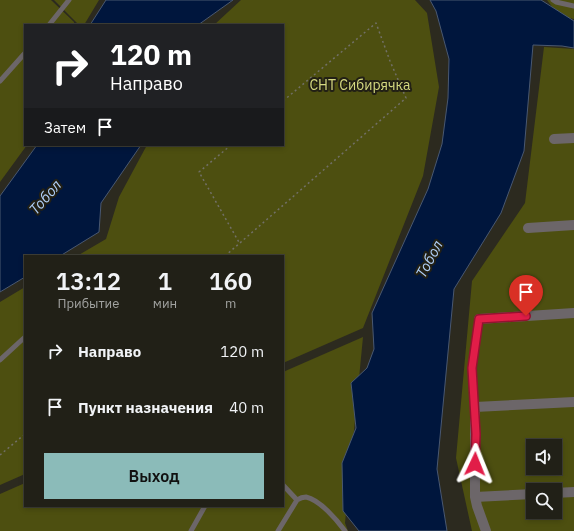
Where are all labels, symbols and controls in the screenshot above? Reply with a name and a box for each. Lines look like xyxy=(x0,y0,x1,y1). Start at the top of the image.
text: 120 m xyxy=(110,36,192,73)
icon: right xyxy=(44,40,96,92)
text: Направо xyxy=(110,72,183,95)
park label: СНТ Сибирячка xyxy=(309,76,411,94)
icon: arrive xyxy=(94,116,116,138)
text: Затем xyxy=(44,118,86,137)
water label: Тобол xyxy=(25,176,65,218)
water label: Тобол xyxy=(411,237,447,281)
text: 13:12 xyxy=(56,265,121,297)
text: 1 xyxy=(158,265,172,297)
text: 160 xyxy=(209,265,252,297)
pin xyxy=(509,275,543,316)
icon: arrive xyxy=(515,281,537,303)
text: Прибытие xyxy=(58,295,119,312)
text: мин xyxy=(153,295,177,312)
text: m xyxy=(225,295,236,312)
icon: right xyxy=(44,340,66,362)
text: Направо xyxy=(78,342,141,361)
text: 120 m xyxy=(220,342,264,361)
icon: arrive xyxy=(44,396,66,418)
text: Пункт назначения xyxy=(78,398,213,417)
text: 40 m xyxy=(229,398,264,417)
map controls xyxy=(526,439,562,519)
button: sound xyxy=(526,439,562,475)
position arrow xyxy=(454,443,496,485)
button: Выход xyxy=(44,453,264,499)
button: search xyxy=(526,483,562,519)

